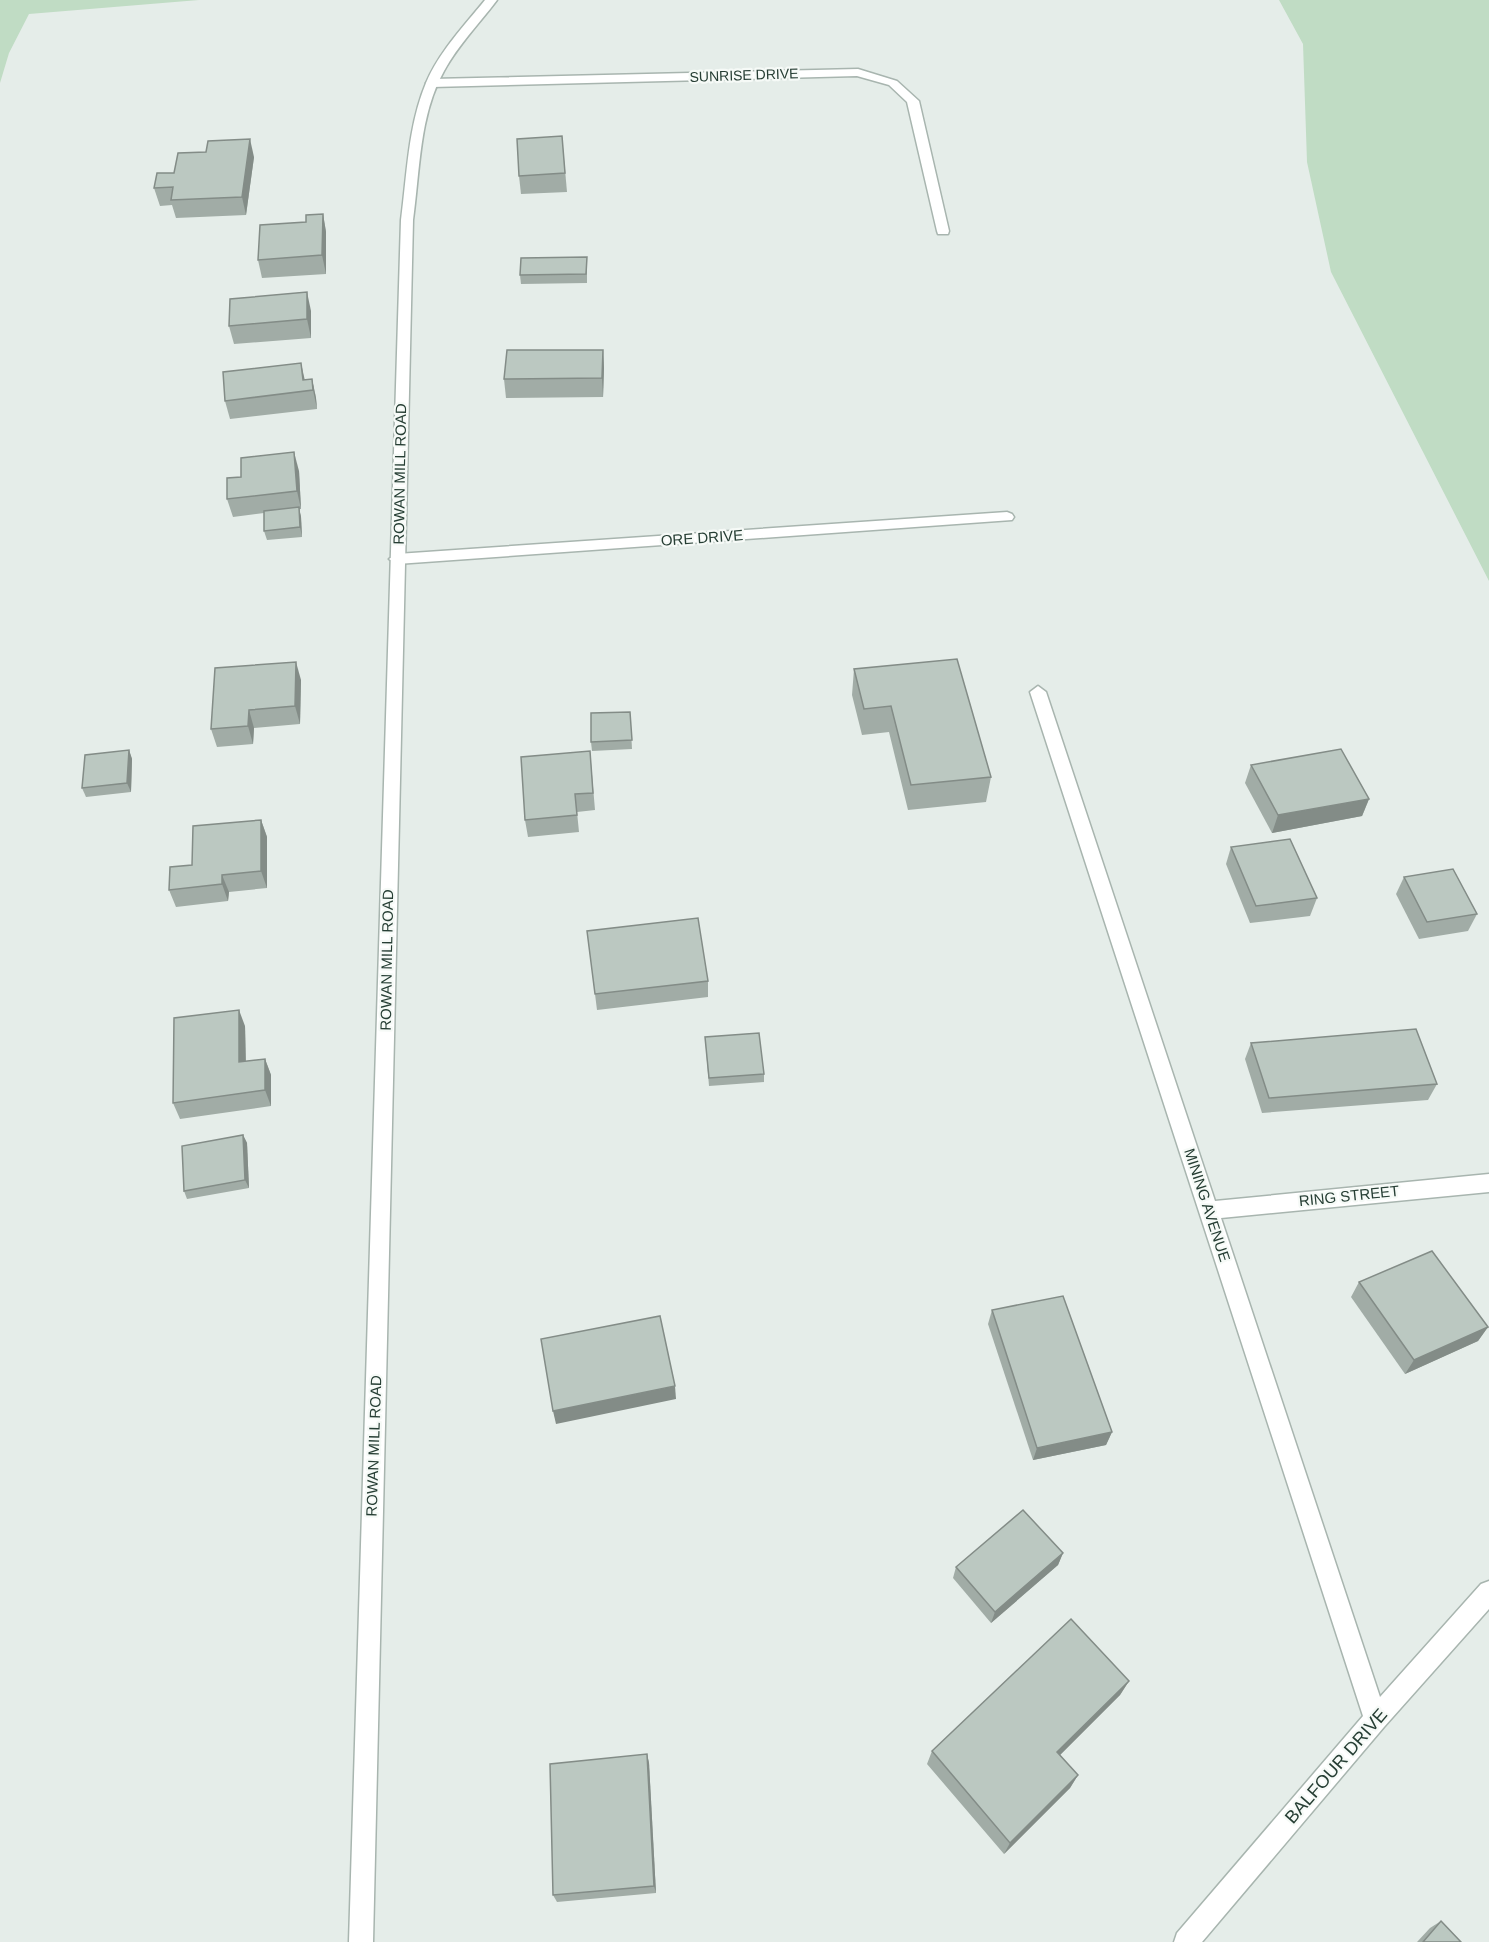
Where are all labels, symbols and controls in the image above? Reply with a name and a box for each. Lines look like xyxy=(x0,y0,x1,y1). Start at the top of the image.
street label: SUNRISE DRIVE xyxy=(689,65,799,85)
street label: ROWAN MILL ROAD xyxy=(390,403,409,545)
street label: ORE DRIVE xyxy=(660,526,744,549)
street label: ROWAN MILL ROAD xyxy=(377,889,396,1031)
street label: MINING AVENUE xyxy=(1181,1146,1234,1264)
street label: RING STREET xyxy=(1298,1182,1400,1209)
street label: ROWAN MILL ROAD xyxy=(363,1375,384,1517)
street label: BALFOUR DRIVE xyxy=(1281,1705,1391,1827)

